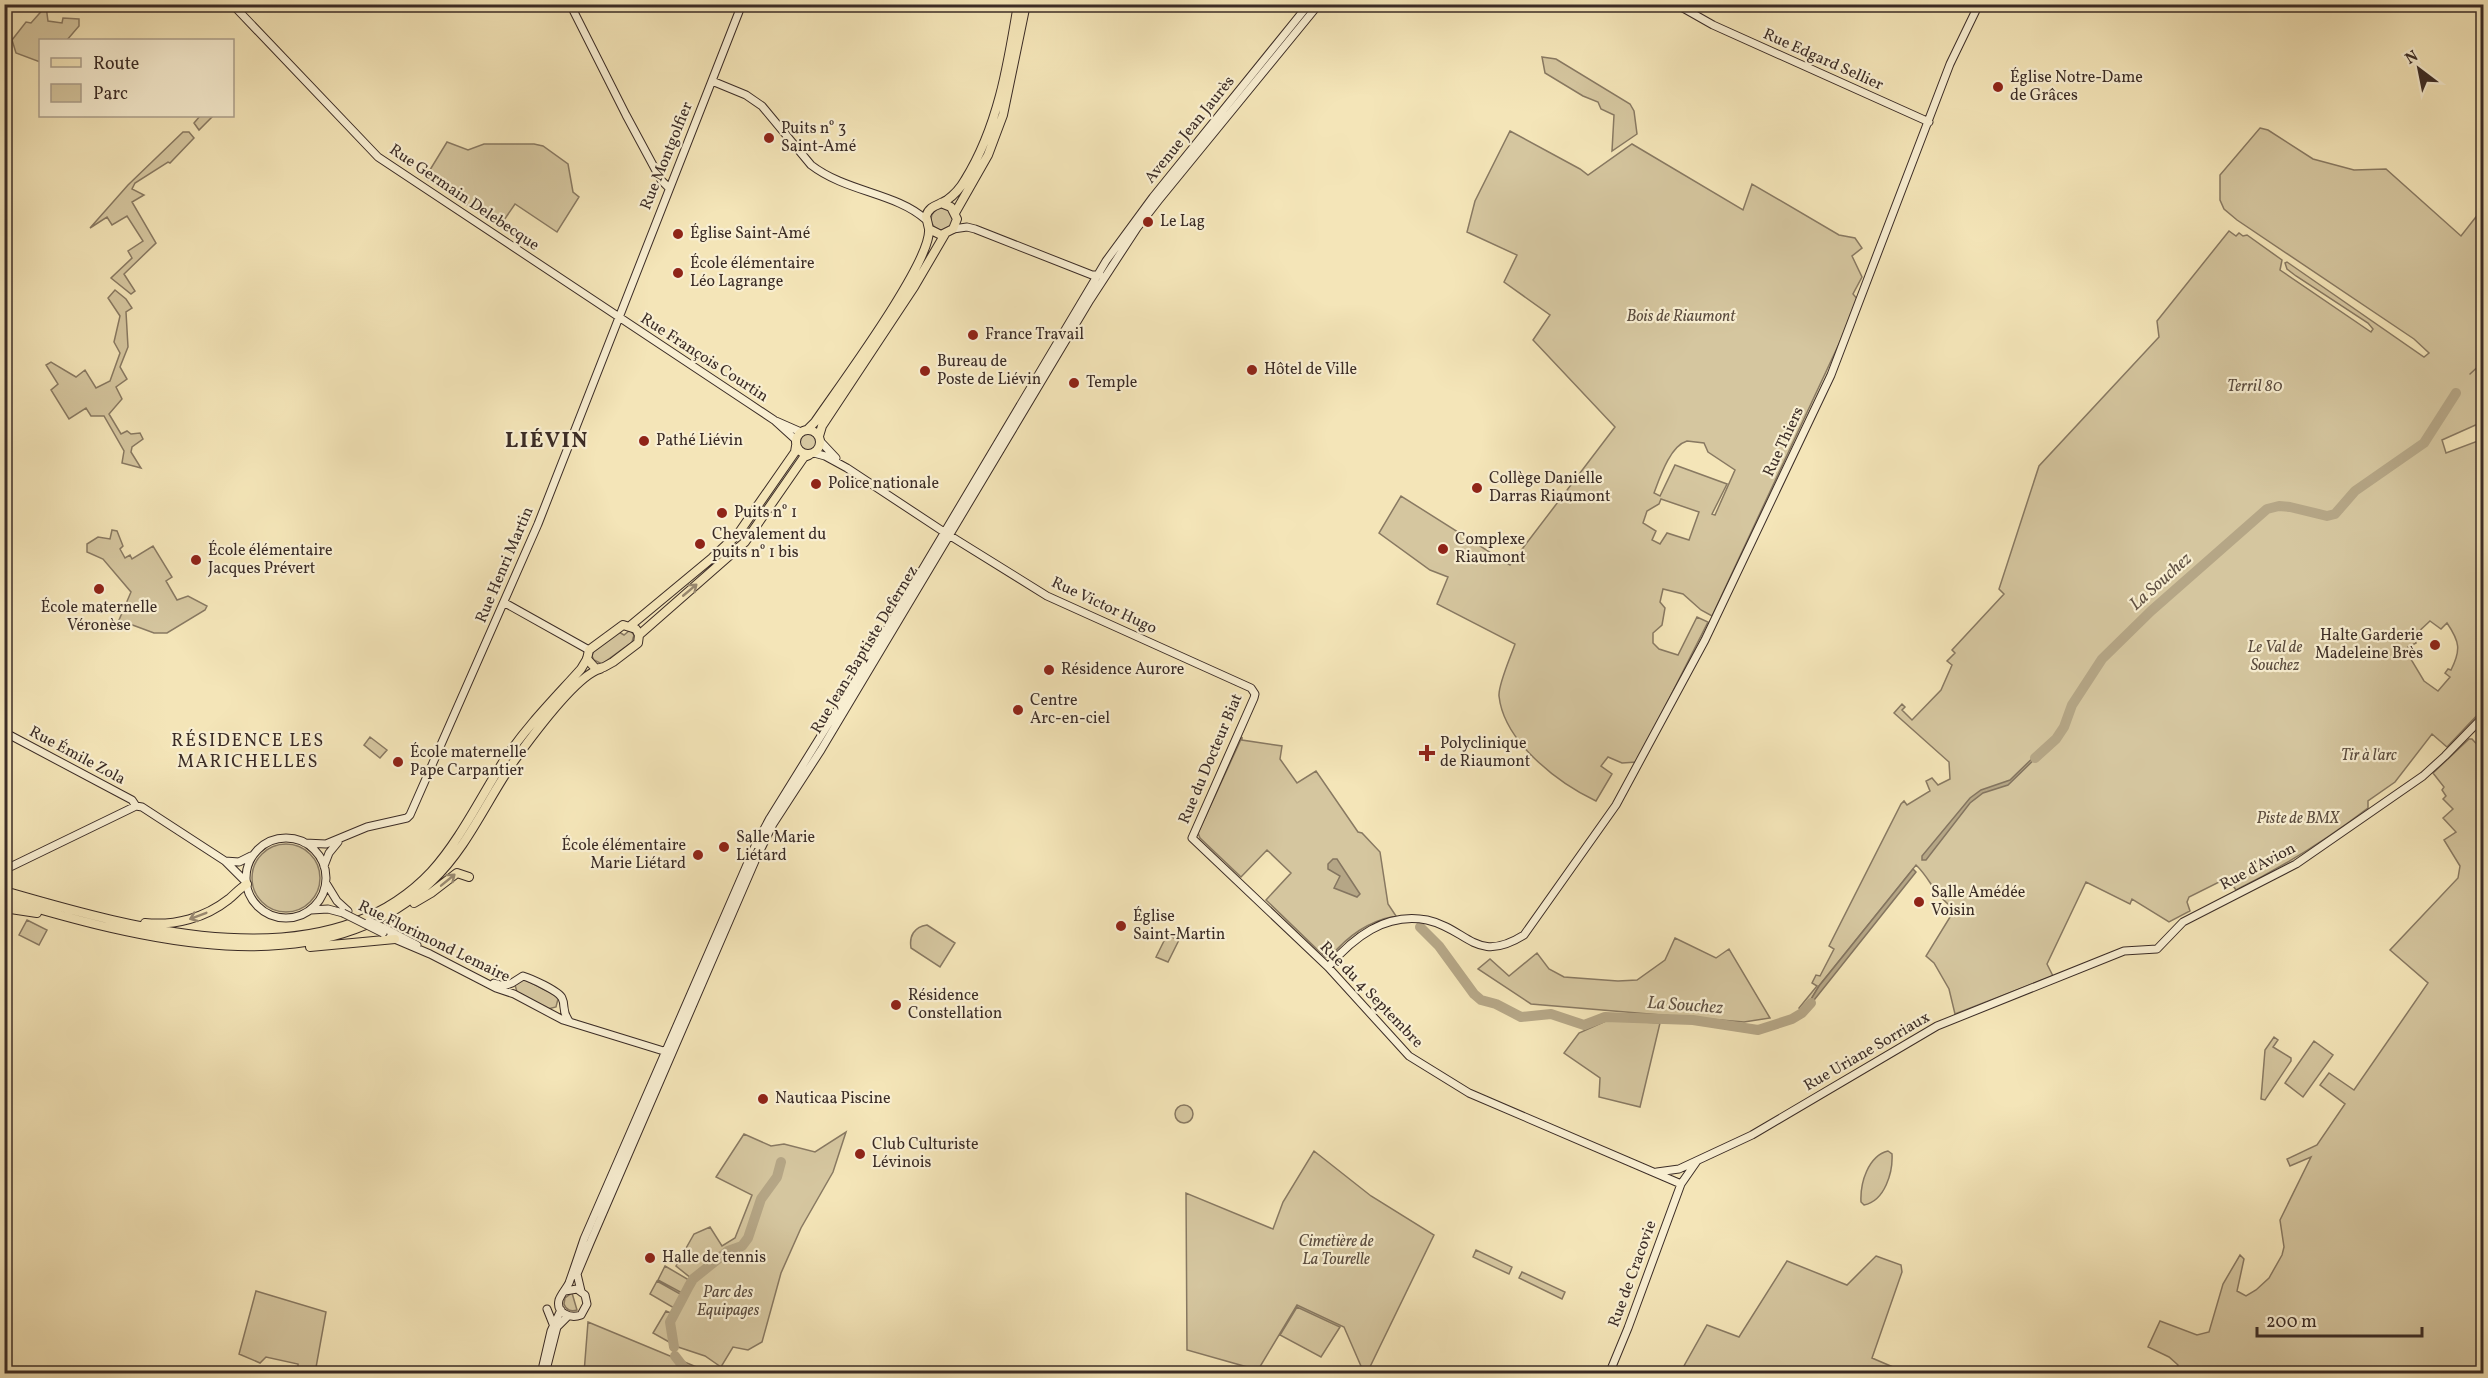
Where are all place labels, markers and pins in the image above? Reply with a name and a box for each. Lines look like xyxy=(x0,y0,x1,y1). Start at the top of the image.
place label: Église Notre-Dame de Grâces xyxy=(2010,67,2143,107)
marker: Église Notre-Dame de Grâces xyxy=(1991,80,2005,94)
place label: Puits n° 3 Saint-Amé xyxy=(781,118,856,158)
marker: Puits n° 3 Saint-Amé xyxy=(762,131,776,145)
place label: Le Lag xyxy=(1160,211,1205,233)
marker: Le Lag xyxy=(1141,215,1155,229)
place label: Église Saint-Amé xyxy=(690,223,810,245)
marker: Église Saint-Amé xyxy=(671,227,685,241)
place label: École élémentaire Léo Lagrange xyxy=(690,253,815,293)
marker: École élémentaire Léo Lagrange xyxy=(671,266,685,280)
place label: France Travail xyxy=(985,324,1084,346)
marker: France Travail xyxy=(966,328,980,342)
place label: Bureau de Poste de Liévin xyxy=(937,351,1041,391)
place label: Hôtel de Ville xyxy=(1264,359,1357,381)
marker: Hôtel de Ville xyxy=(1245,363,1259,377)
marker: Bureau de Poste de Liévin xyxy=(918,364,932,378)
place label: Temple xyxy=(1086,372,1137,394)
marker: Temple xyxy=(1067,376,1081,390)
place label: Pathé Liévin xyxy=(656,430,743,452)
marker: Pathé Liévin xyxy=(637,434,651,448)
place label: Collège Danielle Darras Riaumont xyxy=(1489,468,1611,508)
place label: Police nationale xyxy=(828,473,939,495)
marker: Police nationale xyxy=(809,477,823,491)
marker: Collège Danielle Darras Riaumont xyxy=(1470,481,1484,495)
place label: Puits n° 1 xyxy=(734,502,797,524)
marker: Puits n° 1 xyxy=(715,506,729,520)
place label: Chevalement du puits n° 1 bis xyxy=(712,524,826,564)
place label: Complexe Riaumont xyxy=(1455,529,1526,569)
marker: Chevalement du puits n° 1 bis xyxy=(693,537,707,551)
place label: École élémentaire Jacques Prévert xyxy=(208,540,333,580)
marker: Complexe Riaumont xyxy=(1436,542,1450,556)
marker: École élémentaire Jacques Prévert xyxy=(189,553,203,567)
marker: École maternelle Véronèse xyxy=(92,582,106,596)
place label: École maternelle Véronèse xyxy=(41,597,157,637)
place label: Halte Garderie Madeleine Brès xyxy=(2315,625,2423,665)
marker: Halte Garderie Madeleine Brès xyxy=(2428,638,2442,652)
place label: Résidence Aurore xyxy=(1061,659,1184,681)
marker: Résidence Aurore xyxy=(1042,663,1056,677)
place label: Centre Arc-en-ciel xyxy=(1030,690,1110,730)
marker: Centre Arc-en-ciel xyxy=(1011,703,1025,717)
place label: Polyclinique de Riaumont xyxy=(1440,733,1531,773)
place label: École maternelle Pape Carpantier xyxy=(410,742,527,782)
marker: Polyclinique de Riaumont xyxy=(1418,744,1436,762)
marker: École maternelle Pape Carpantier xyxy=(391,755,405,769)
place label: Salle Marie Liétard xyxy=(736,827,815,867)
place label: École élémentaire Marie Liétard xyxy=(561,835,686,875)
marker: Salle Marie Liétard xyxy=(717,840,731,854)
marker: École élémentaire Marie Liétard xyxy=(691,848,705,862)
place label: Salle Amédée Voisin xyxy=(1931,882,2025,922)
marker: Salle Amédée Voisin xyxy=(1912,895,1926,909)
place label: Église Saint-Martin xyxy=(1133,906,1225,946)
marker: Église Saint-Martin xyxy=(1114,919,1128,933)
place label: Résidence Constellation xyxy=(908,985,1002,1025)
marker: Résidence Constellation xyxy=(889,998,903,1012)
place label: Nauticaa Piscine xyxy=(775,1088,891,1110)
marker: Nauticaa Piscine xyxy=(756,1092,770,1106)
place label: Club Culturiste Lévinois xyxy=(872,1134,979,1174)
marker: Club Culturiste Lévinois xyxy=(853,1147,867,1161)
place label: Halle de tennis xyxy=(662,1247,766,1269)
marker: Halle de tennis xyxy=(643,1251,657,1265)

